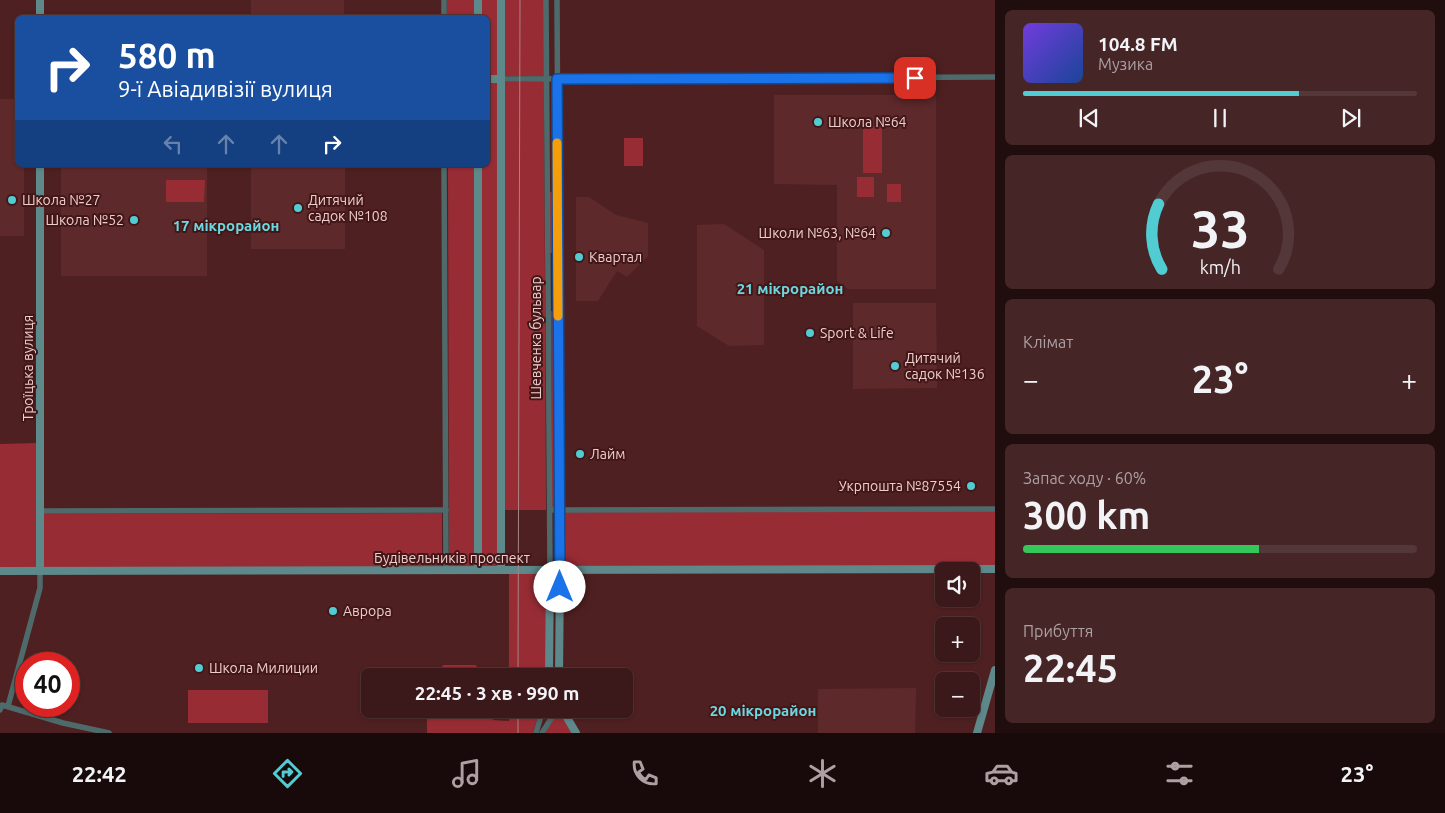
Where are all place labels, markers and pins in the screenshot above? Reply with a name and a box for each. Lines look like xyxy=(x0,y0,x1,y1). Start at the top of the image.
pin xyxy=(894,57,936,99)
place label: Школа №64 xyxy=(828,114,907,130)
marker: Школа №64 xyxy=(812,116,824,128)
place label: Школа №27 xyxy=(22,192,101,208)
place label: Дитячий садок №108 xyxy=(308,192,388,224)
marker: Школа №27 xyxy=(6,194,18,206)
marker: Дитячий садок №108 xyxy=(292,202,304,214)
place label: Школа №52 xyxy=(45,212,124,228)
marker: Школа №52 xyxy=(128,214,140,226)
place label: Школи №63, №64 xyxy=(759,225,876,241)
marker: Школи №63, №64 xyxy=(880,227,892,239)
place label: Квартал xyxy=(589,249,642,265)
marker: Квартал xyxy=(573,251,585,263)
place label: Sport & Life xyxy=(820,325,894,341)
marker: Sport & Life xyxy=(804,327,816,339)
place label: Дитячий садок №136 xyxy=(905,350,985,382)
marker: Дитячий садок №136 xyxy=(889,360,901,372)
place label: Лайм xyxy=(590,446,625,462)
marker: Лайм xyxy=(574,448,586,460)
place label: Укрпошта №87554 xyxy=(839,478,961,494)
marker: Укрпошта №87554 xyxy=(965,480,977,492)
place label: Аврора xyxy=(343,603,392,619)
marker: Аврора xyxy=(327,605,339,617)
place label: Школа Милиции xyxy=(209,660,318,676)
marker: Школа Милиции xyxy=(193,662,205,674)

